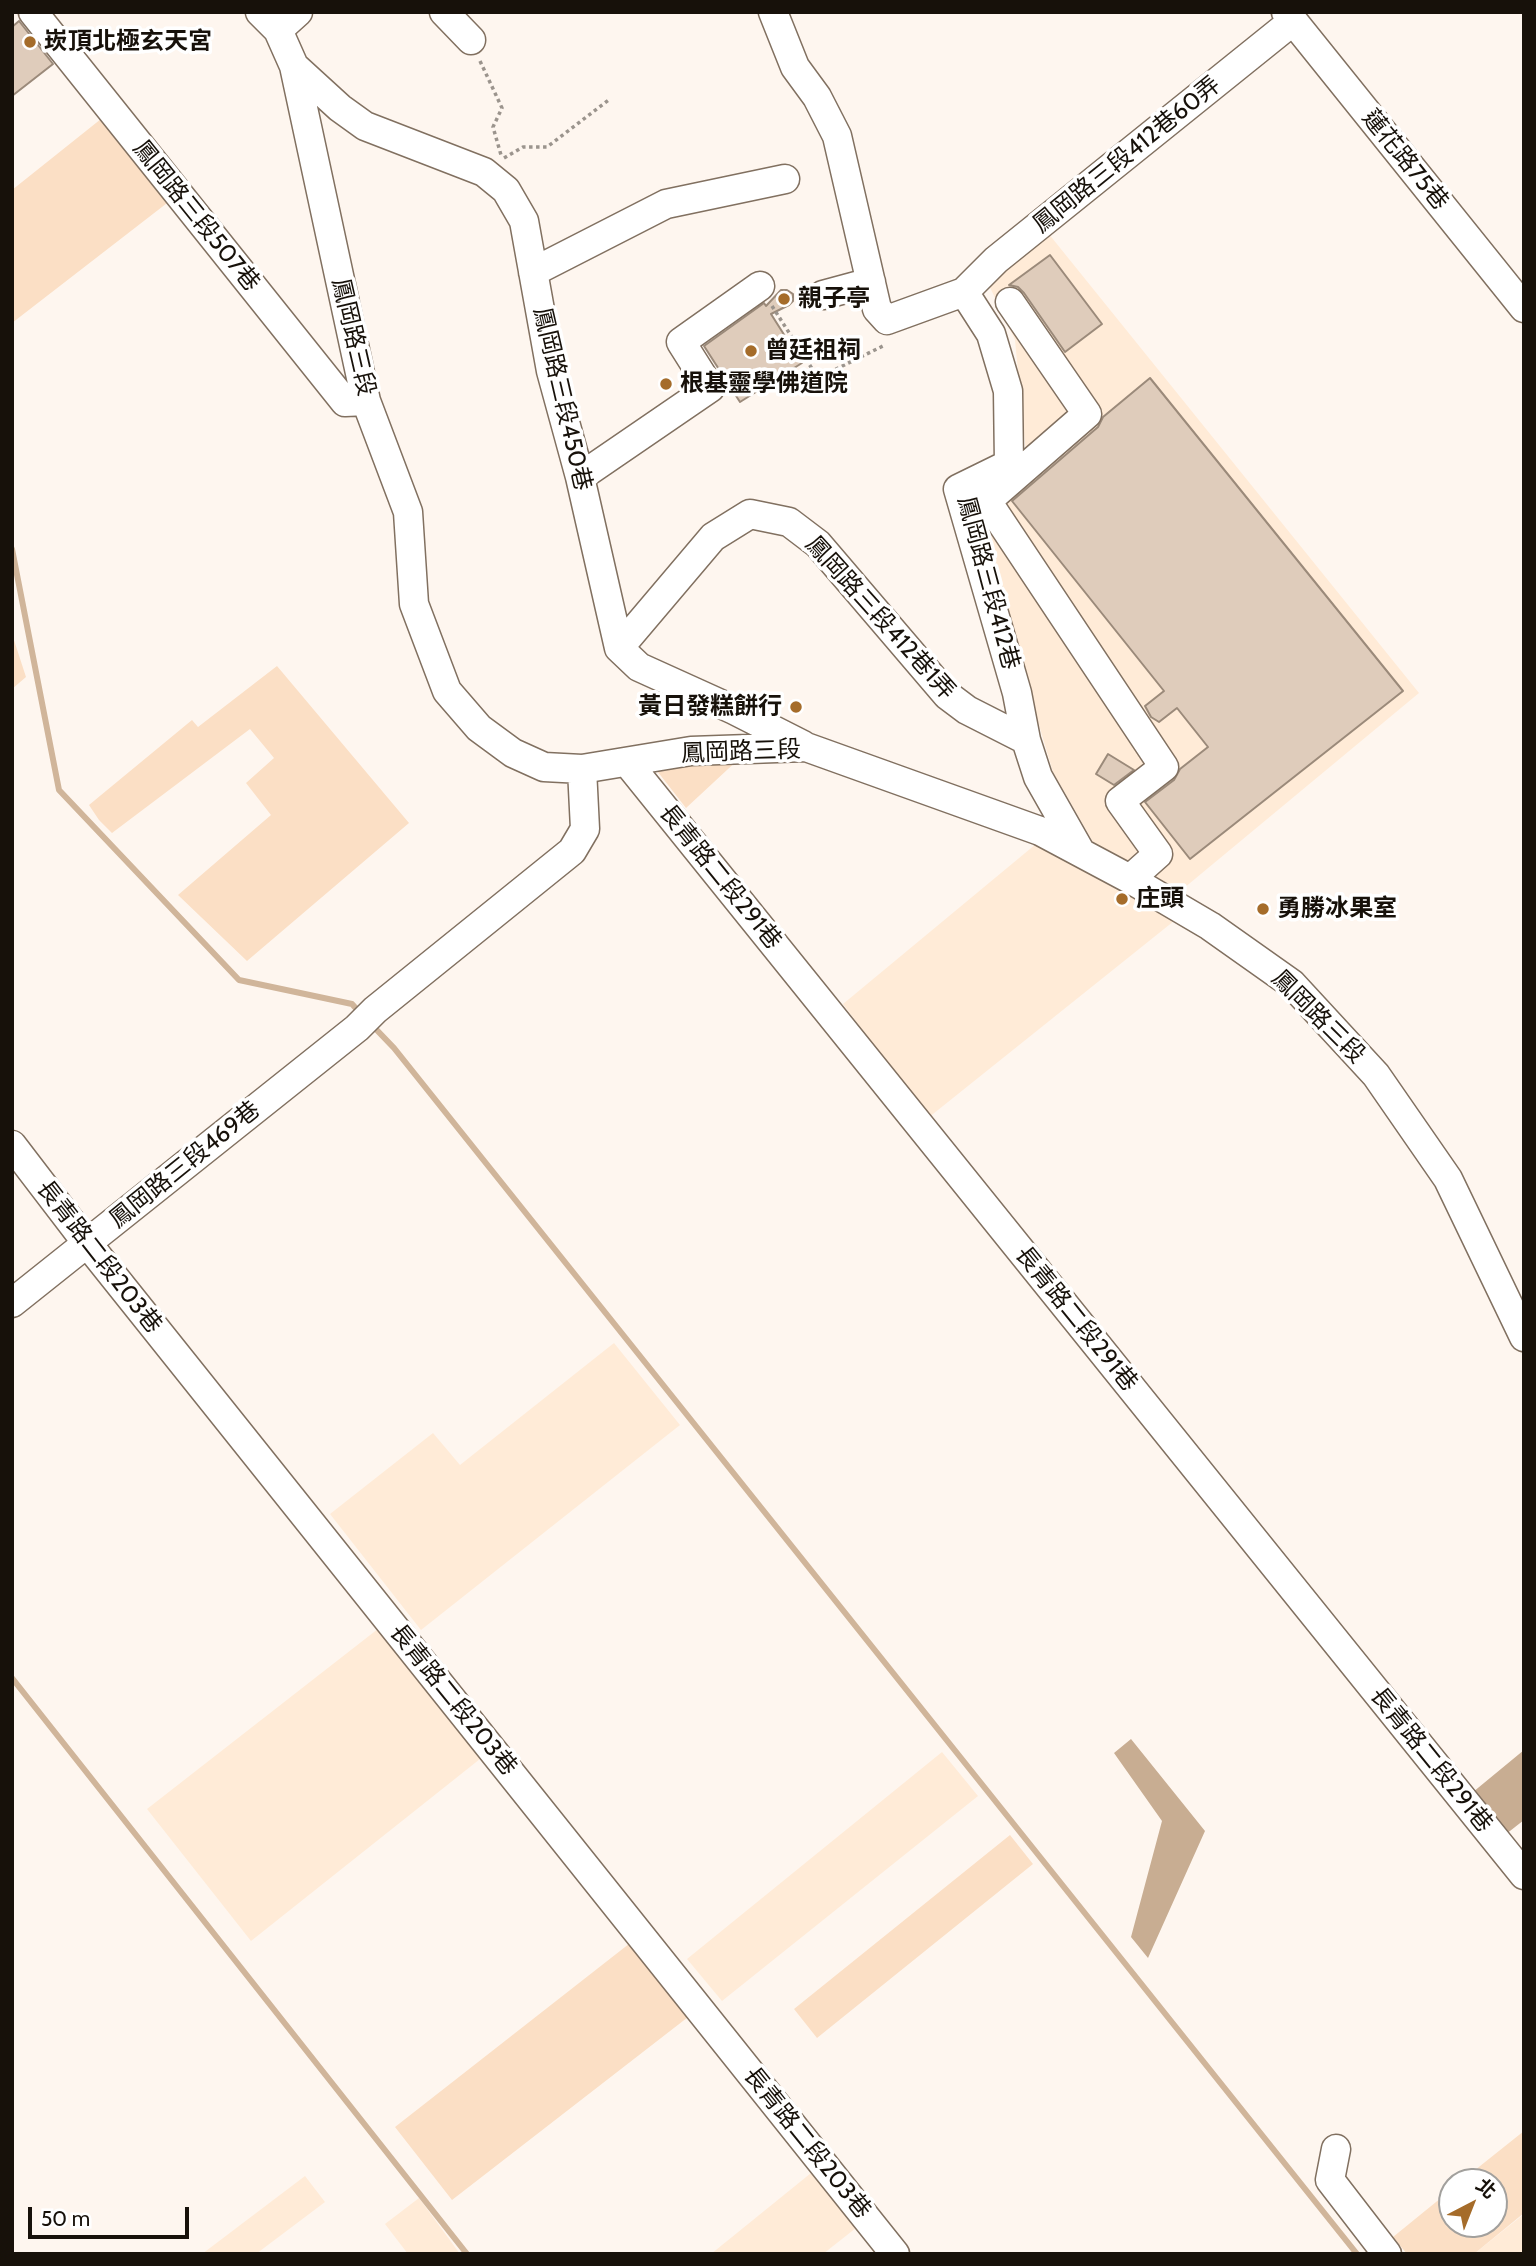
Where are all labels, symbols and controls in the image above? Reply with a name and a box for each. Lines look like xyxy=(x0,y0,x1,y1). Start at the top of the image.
place label: 崁頂北極玄天宮 xyxy=(44,28,212,56)
marker: 崁頂北極玄天宮 xyxy=(22,34,38,50)
street label: 鳳岡路三段412巷60弄 xyxy=(1028,71,1226,239)
street label: 蓮花路75巷 xyxy=(1356,104,1454,216)
street label: 鳳岡路三段507巷 xyxy=(126,135,266,297)
street label: 鳳岡路三段 xyxy=(325,275,381,399)
place label: 親子亭 xyxy=(798,285,870,313)
marker: 親子亭 xyxy=(776,291,792,307)
street label: 鳳岡路三段450巷 xyxy=(527,304,597,494)
place label: 曾廷祖祠 xyxy=(765,337,861,365)
marker: 曾廷祖祠 xyxy=(743,343,759,359)
place label: 根基靈學佛道院 xyxy=(680,370,848,398)
marker: 根基靈學佛道院 xyxy=(658,376,674,392)
street label: 鳳岡路三段412巷 xyxy=(951,493,1025,673)
street label: 鳳岡路三段412巷1弄 xyxy=(799,530,961,706)
place label: 黃日發糕餅行 xyxy=(638,693,782,721)
marker: 黃日發糕餅行 xyxy=(788,699,804,715)
street label: 鳳岡路三段 xyxy=(681,736,801,768)
street label: 長青路二段291巷 xyxy=(653,799,787,955)
place label: 庄頭 xyxy=(1136,885,1184,913)
marker: 庄頭 xyxy=(1114,891,1130,907)
place label: 勇勝冰果室 xyxy=(1277,895,1397,923)
marker: 勇勝冰果室 xyxy=(1255,901,1271,917)
street label: 鳳岡路三段 xyxy=(1265,964,1371,1070)
street label: 鳳岡路三段469巷 xyxy=(104,1096,266,1234)
street label: 長青路二段203巷 xyxy=(30,1175,168,1339)
street label: 長青路二段291巷 xyxy=(1009,1241,1143,1397)
street label: 長青路二段203巷 xyxy=(383,1619,523,1781)
street label: 長青路二段291巷 xyxy=(1364,1682,1498,1838)
street label: 長青路二段203巷 xyxy=(737,2062,877,2224)
north arrow xyxy=(1438,2168,1508,2238)
text: 北 xyxy=(1471,2174,1501,2203)
scale bar xyxy=(32,2192,192,2236)
text: 50 m xyxy=(41,2206,90,2231)

